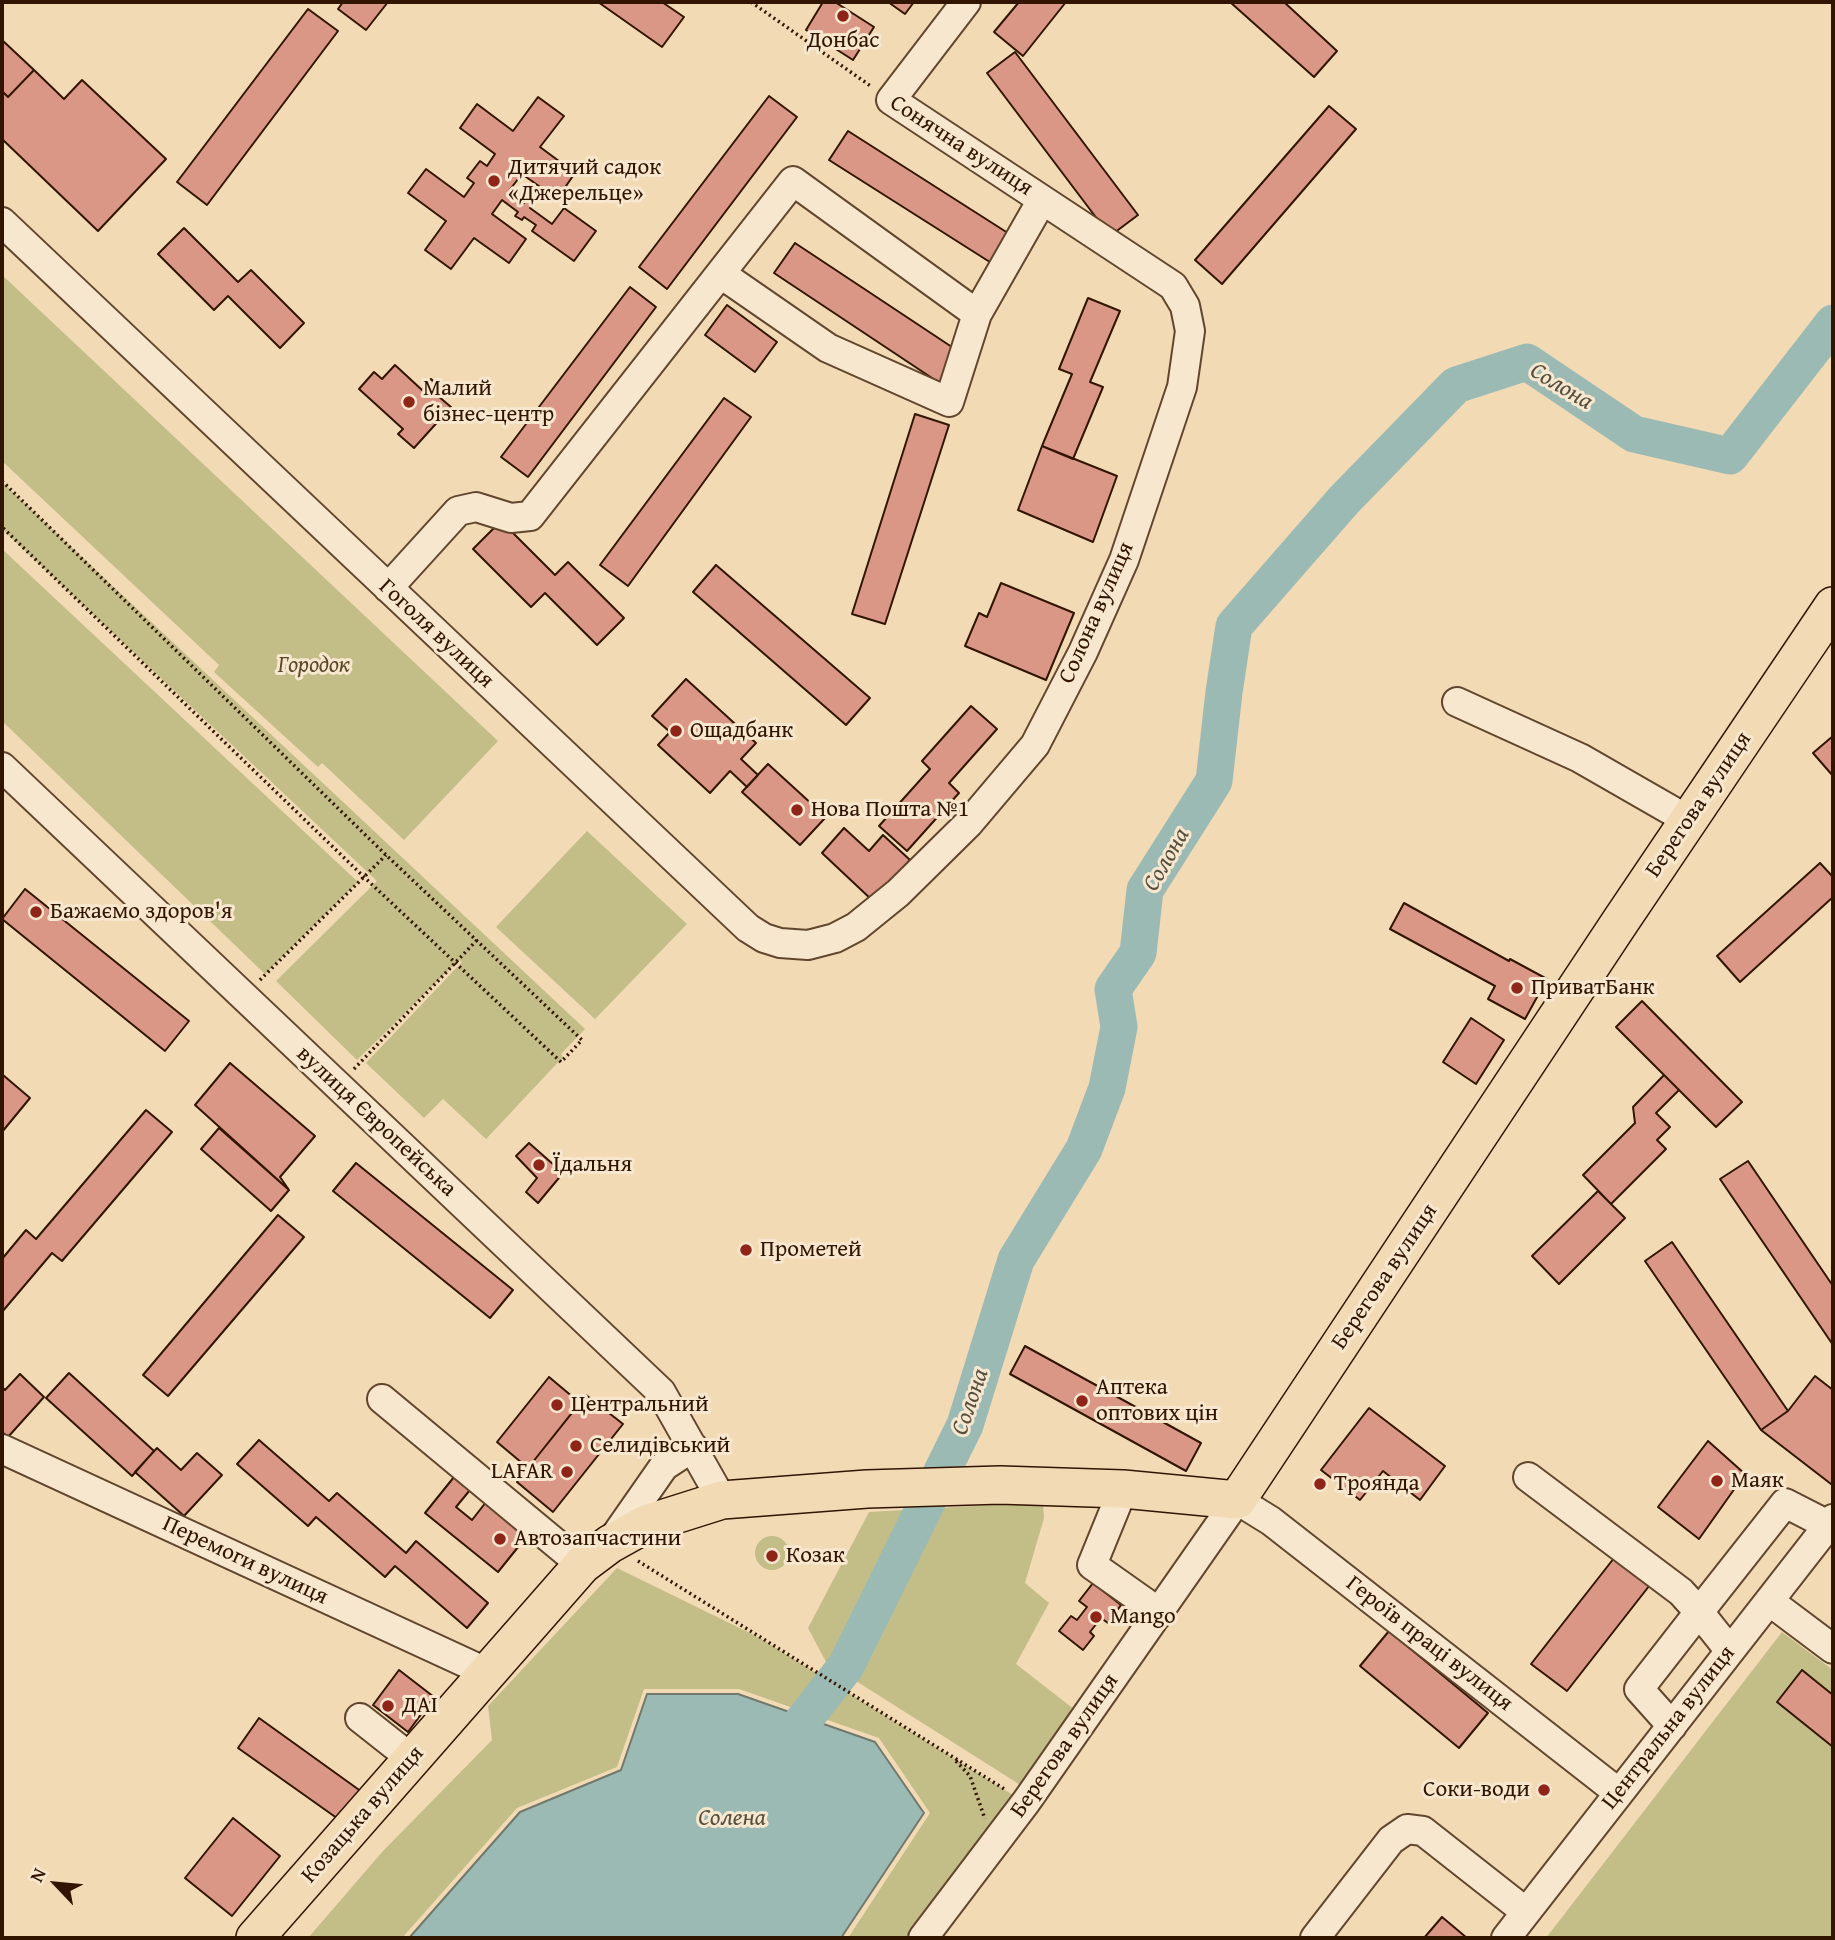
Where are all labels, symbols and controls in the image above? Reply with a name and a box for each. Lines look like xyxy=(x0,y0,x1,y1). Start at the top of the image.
marker: Донбас xyxy=(835,8,851,24)
place label: Донбас xyxy=(807,27,879,55)
street label: Сонячна вулиця xyxy=(884,90,1038,202)
place label: Дитячий садок «Джерельце» xyxy=(508,154,661,208)
marker: Дитячий садок «Джерельце» xyxy=(486,173,502,189)
water label: Солона xyxy=(1524,357,1598,417)
place label: Малий бізнес-центр xyxy=(423,375,554,429)
marker: Малий бізнес-центр xyxy=(401,394,417,410)
street label: Солона вулиця xyxy=(1053,538,1141,688)
street label: Гоголя вулиця xyxy=(373,574,499,694)
park label: Городок xyxy=(278,652,350,680)
place label: Ощадбанк xyxy=(690,717,793,745)
marker: Ощадбанк xyxy=(668,723,684,739)
street label: Берегова вулиця xyxy=(1640,727,1758,883)
place label: Нова Пошта №1 xyxy=(811,796,969,824)
marker: Нова Пошта №1 xyxy=(789,802,805,818)
water label: Солона xyxy=(1138,823,1196,897)
place label: Бажаємо здоров'я xyxy=(50,898,232,926)
marker: Бажаємо здоров'я xyxy=(28,904,44,920)
place label: ПриватБанк xyxy=(1531,974,1655,1002)
marker: ПриватБанк xyxy=(1509,980,1525,996)
street label: вулиця Європейська xyxy=(290,1041,462,1203)
place label: Їдальня xyxy=(553,1151,632,1179)
marker: Їдальня xyxy=(531,1157,547,1173)
street label: Берегова вулиця xyxy=(1326,1199,1444,1355)
place label: Прометей xyxy=(760,1236,862,1264)
marker: Прометей xyxy=(738,1242,754,1258)
water label: Солона xyxy=(946,1365,996,1439)
place label: Аптека оптових цін xyxy=(1096,1374,1218,1428)
place label: Центральний xyxy=(571,1391,709,1419)
marker: Аптека оптових цін xyxy=(1074,1393,1090,1409)
marker: Центральний xyxy=(549,1397,565,1413)
place label: Селидівський xyxy=(590,1432,730,1460)
marker: Селидівський xyxy=(568,1438,584,1454)
place label: LAFAR xyxy=(491,1458,553,1486)
marker: LAFAR xyxy=(559,1464,575,1480)
place label: Маяк xyxy=(1731,1467,1784,1495)
place label: Троянда xyxy=(1334,1470,1419,1498)
marker: Маяк xyxy=(1709,1473,1725,1489)
marker: Троянда xyxy=(1312,1476,1328,1492)
street label: Перемоги вулиця xyxy=(158,1511,332,1611)
place label: Автозапчастини xyxy=(514,1525,681,1553)
marker: Автозапчастини xyxy=(492,1531,508,1547)
place label: Козак xyxy=(786,1542,845,1570)
marker: Козак xyxy=(764,1548,780,1564)
street label: Героїв праці вулиця xyxy=(1340,1570,1518,1718)
place label: Mango xyxy=(1110,1603,1176,1631)
marker: Mango xyxy=(1088,1609,1104,1625)
street label: Центральна вулиця xyxy=(1596,1641,1742,1815)
street label: Берегова вулиця xyxy=(1005,1669,1125,1823)
place label: ДАІ xyxy=(402,1692,438,1720)
marker: ДАІ xyxy=(380,1698,396,1714)
street label: Козацька вулиця xyxy=(296,1741,430,1889)
place label: Соки-води xyxy=(1423,1776,1530,1804)
marker: Соки-води xyxy=(1536,1782,1552,1798)
water label: Солена xyxy=(698,1805,766,1833)
north arrow xyxy=(21,1849,91,1919)
text: N xyxy=(22,1863,52,1887)

